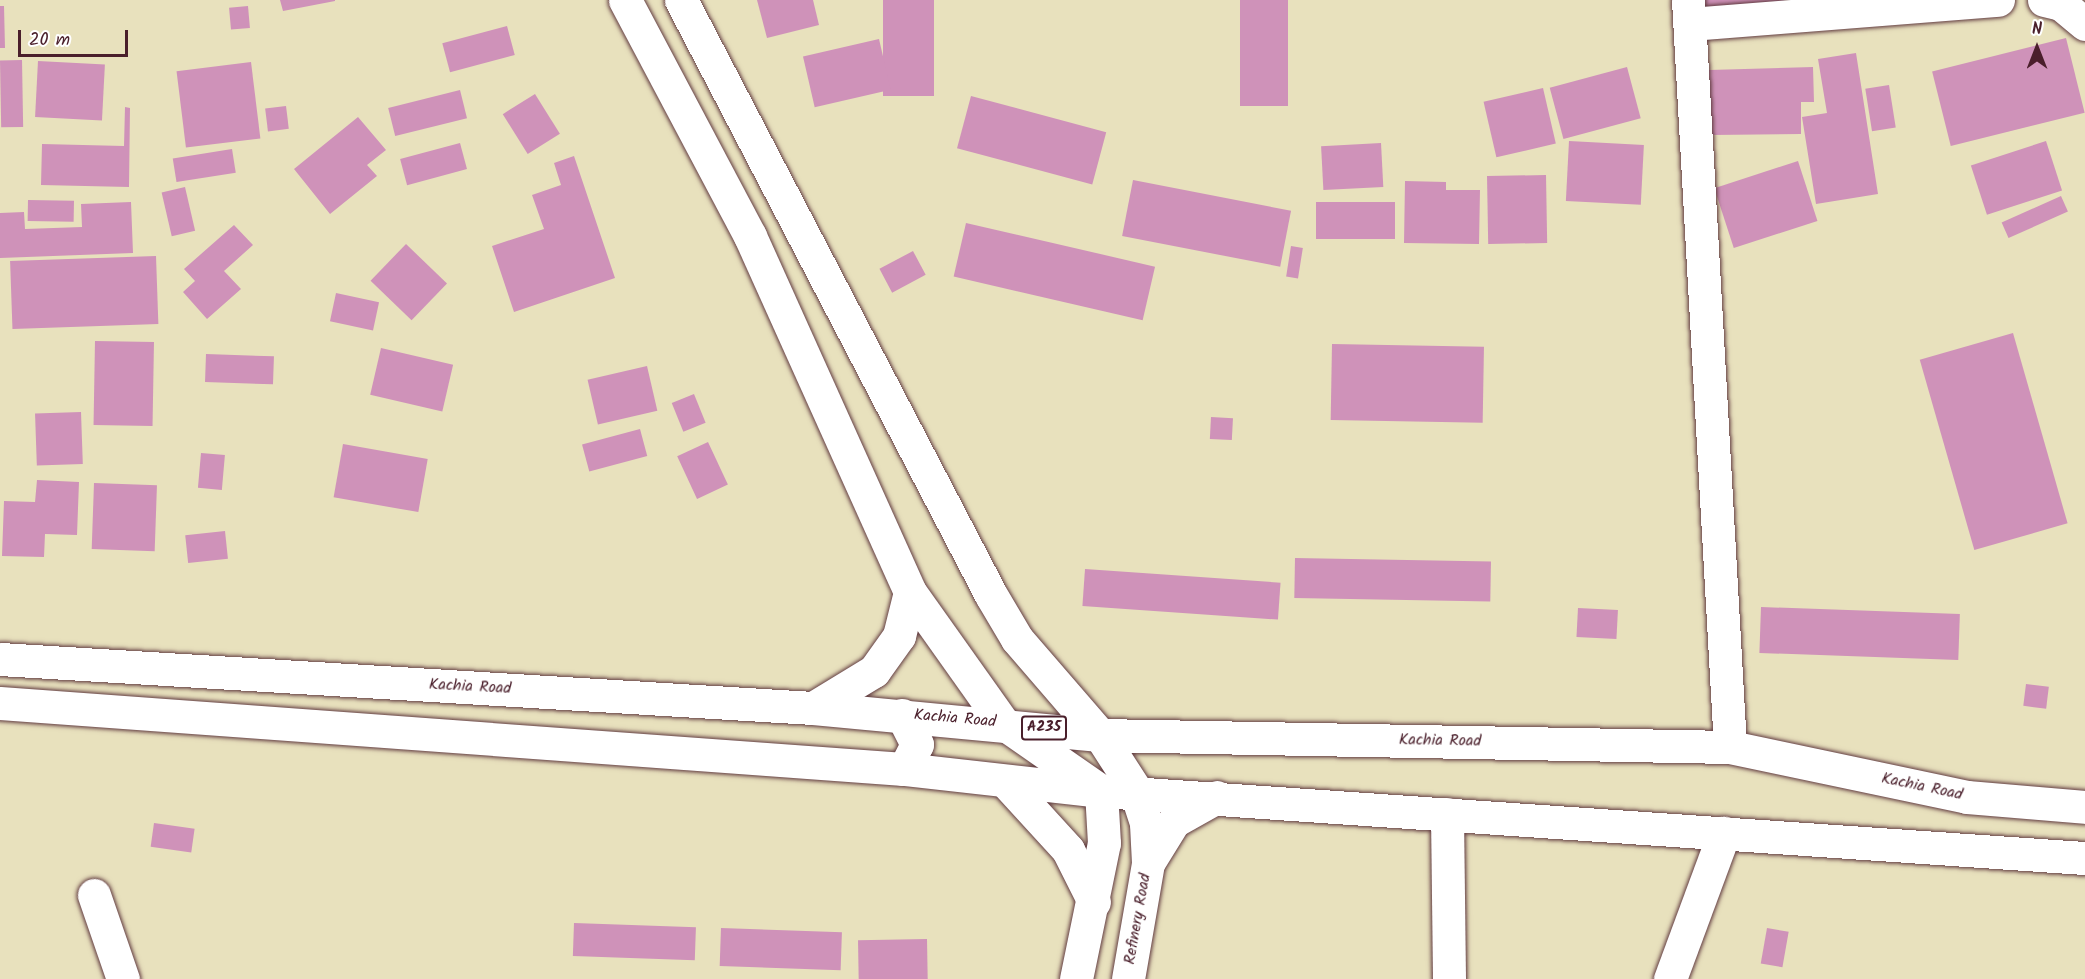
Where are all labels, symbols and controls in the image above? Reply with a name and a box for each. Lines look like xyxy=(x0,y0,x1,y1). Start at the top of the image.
text: N xyxy=(2032,17,2042,42)
scale bar xyxy=(21,18,130,56)
north arrow xyxy=(2007,18,2067,78)
text: 20 m xyxy=(29,26,70,55)
street label: Kachia Road xyxy=(428,675,512,699)
street label: Kachia Road xyxy=(913,706,997,732)
road number: A235 xyxy=(1020,716,1068,740)
street label: Kachia Road xyxy=(1399,731,1481,751)
street label: Kachia Road xyxy=(1880,769,1964,805)
street label: Refinery Road xyxy=(1121,872,1155,966)

